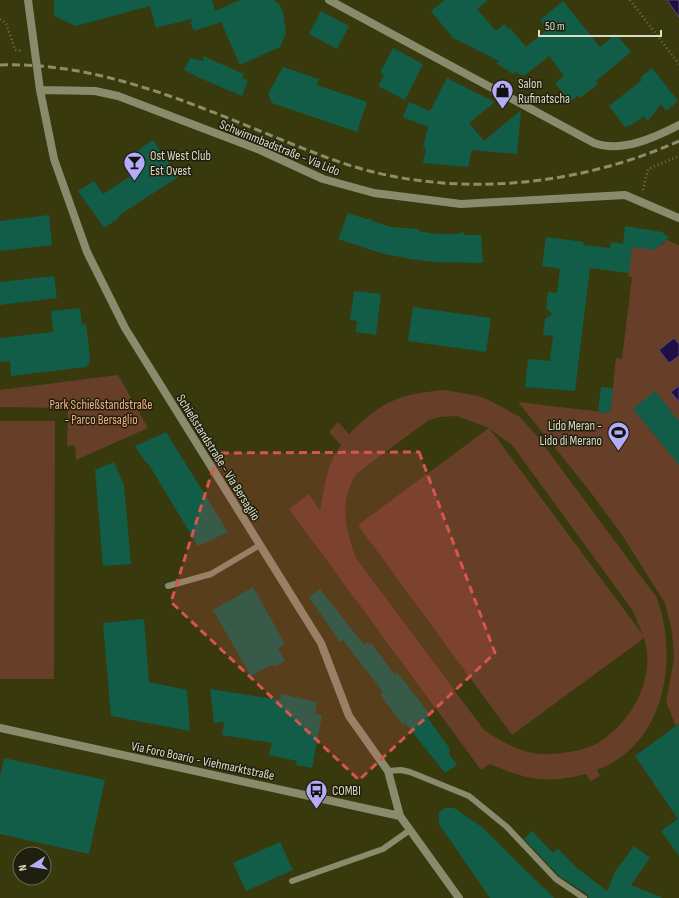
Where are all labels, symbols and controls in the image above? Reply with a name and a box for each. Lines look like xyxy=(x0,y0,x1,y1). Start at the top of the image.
scale bar xyxy=(539,12,661,38)
text: 50 m xyxy=(545,19,565,34)
place label: Salon Rufinatscha xyxy=(518,76,570,107)
shop icon: Salon Rufinatscha xyxy=(489,77,515,110)
street label: Schwimmbadstraße - Via Lido xyxy=(217,116,342,179)
place label: Ost West Club Est Ovest xyxy=(150,148,211,179)
bar icon: Ost West Club Est Ovest xyxy=(121,149,147,182)
street label: Schießstandstraße - Via Bersaglio xyxy=(173,391,264,524)
park label: Park Schießstandstraße - Parco Bersaglio xyxy=(50,397,152,428)
place label: Lido Meran - Lido di Merano xyxy=(540,418,602,449)
sports icon: Lido Meran - Lido di Merano xyxy=(605,419,631,452)
street label: Via Foro Boario - Viehmarktstraße xyxy=(130,738,276,784)
bus stop icon: COMBI xyxy=(304,777,330,810)
place label: COMBI xyxy=(332,783,361,799)
north arrow xyxy=(12,846,52,886)
text: N xyxy=(16,864,30,872)

